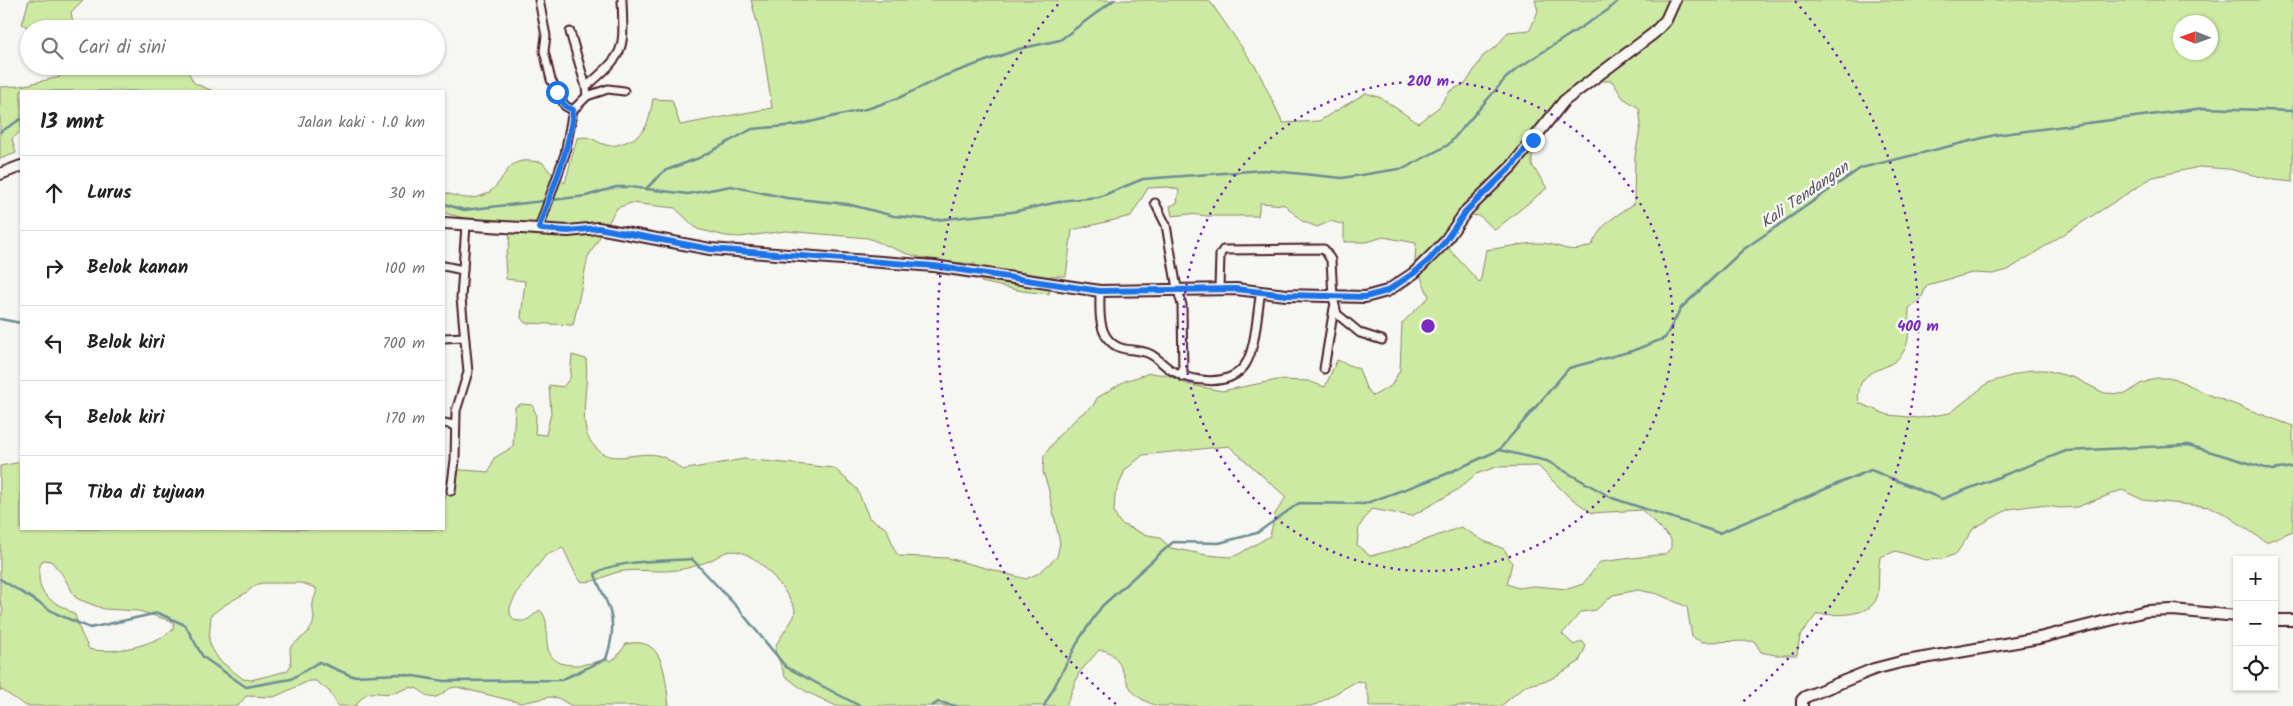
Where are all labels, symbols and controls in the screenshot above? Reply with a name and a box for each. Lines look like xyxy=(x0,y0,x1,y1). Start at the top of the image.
north arrow xyxy=(2173,15,2218,60)
search box xyxy=(20,20,445,75)
text: Cari di sini xyxy=(78,33,166,63)
icon: search xyxy=(38,34,66,62)
text: 200 m xyxy=(1407,70,1449,94)
route start xyxy=(546,81,569,104)
text: 13 mnt xyxy=(40,106,104,139)
text: Jalan kaki · 1.0 km xyxy=(297,110,425,135)
route end xyxy=(1522,129,1545,152)
water label: Kali Tendangan xyxy=(1755,155,1855,235)
text: Lurus xyxy=(87,178,132,208)
icon: ahead xyxy=(40,179,68,207)
text: 30 m xyxy=(389,181,425,206)
text: Belok kanan xyxy=(87,253,188,283)
icon: right xyxy=(40,254,68,282)
text: 100 m xyxy=(385,256,425,281)
text: 400 m xyxy=(1897,315,1939,339)
centre of rings xyxy=(1419,317,1437,335)
text: Belok kiri xyxy=(87,328,165,358)
icon: left xyxy=(40,329,68,357)
text: 700 m xyxy=(382,331,425,356)
text: Belok kiri xyxy=(87,403,165,433)
icon: left xyxy=(40,404,68,432)
text: 170 m xyxy=(385,406,425,431)
text: Tiba di tujuan xyxy=(87,478,205,508)
icon: arrive xyxy=(40,479,68,507)
map controls xyxy=(2233,556,2278,691)
button: + xyxy=(2233,556,2278,601)
button: − xyxy=(2233,601,2278,646)
button: locate xyxy=(2233,646,2278,691)

